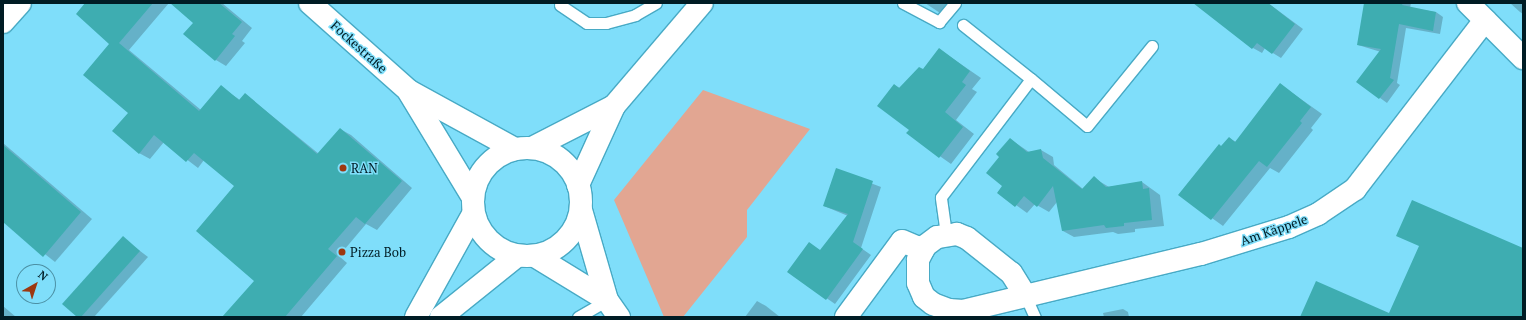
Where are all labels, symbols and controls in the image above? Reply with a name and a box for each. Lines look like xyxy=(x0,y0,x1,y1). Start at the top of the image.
street label: Fockestraße xyxy=(328,18,390,76)
place label: RAN xyxy=(351,160,378,176)
marker: RAN xyxy=(338,163,348,173)
street label: Am Käppele xyxy=(1238,211,1310,249)
place label: Pizza Bob xyxy=(350,244,406,260)
marker: Pizza Bob xyxy=(337,247,347,257)
north arrow xyxy=(16,264,56,304)
text: N xyxy=(35,267,51,284)

